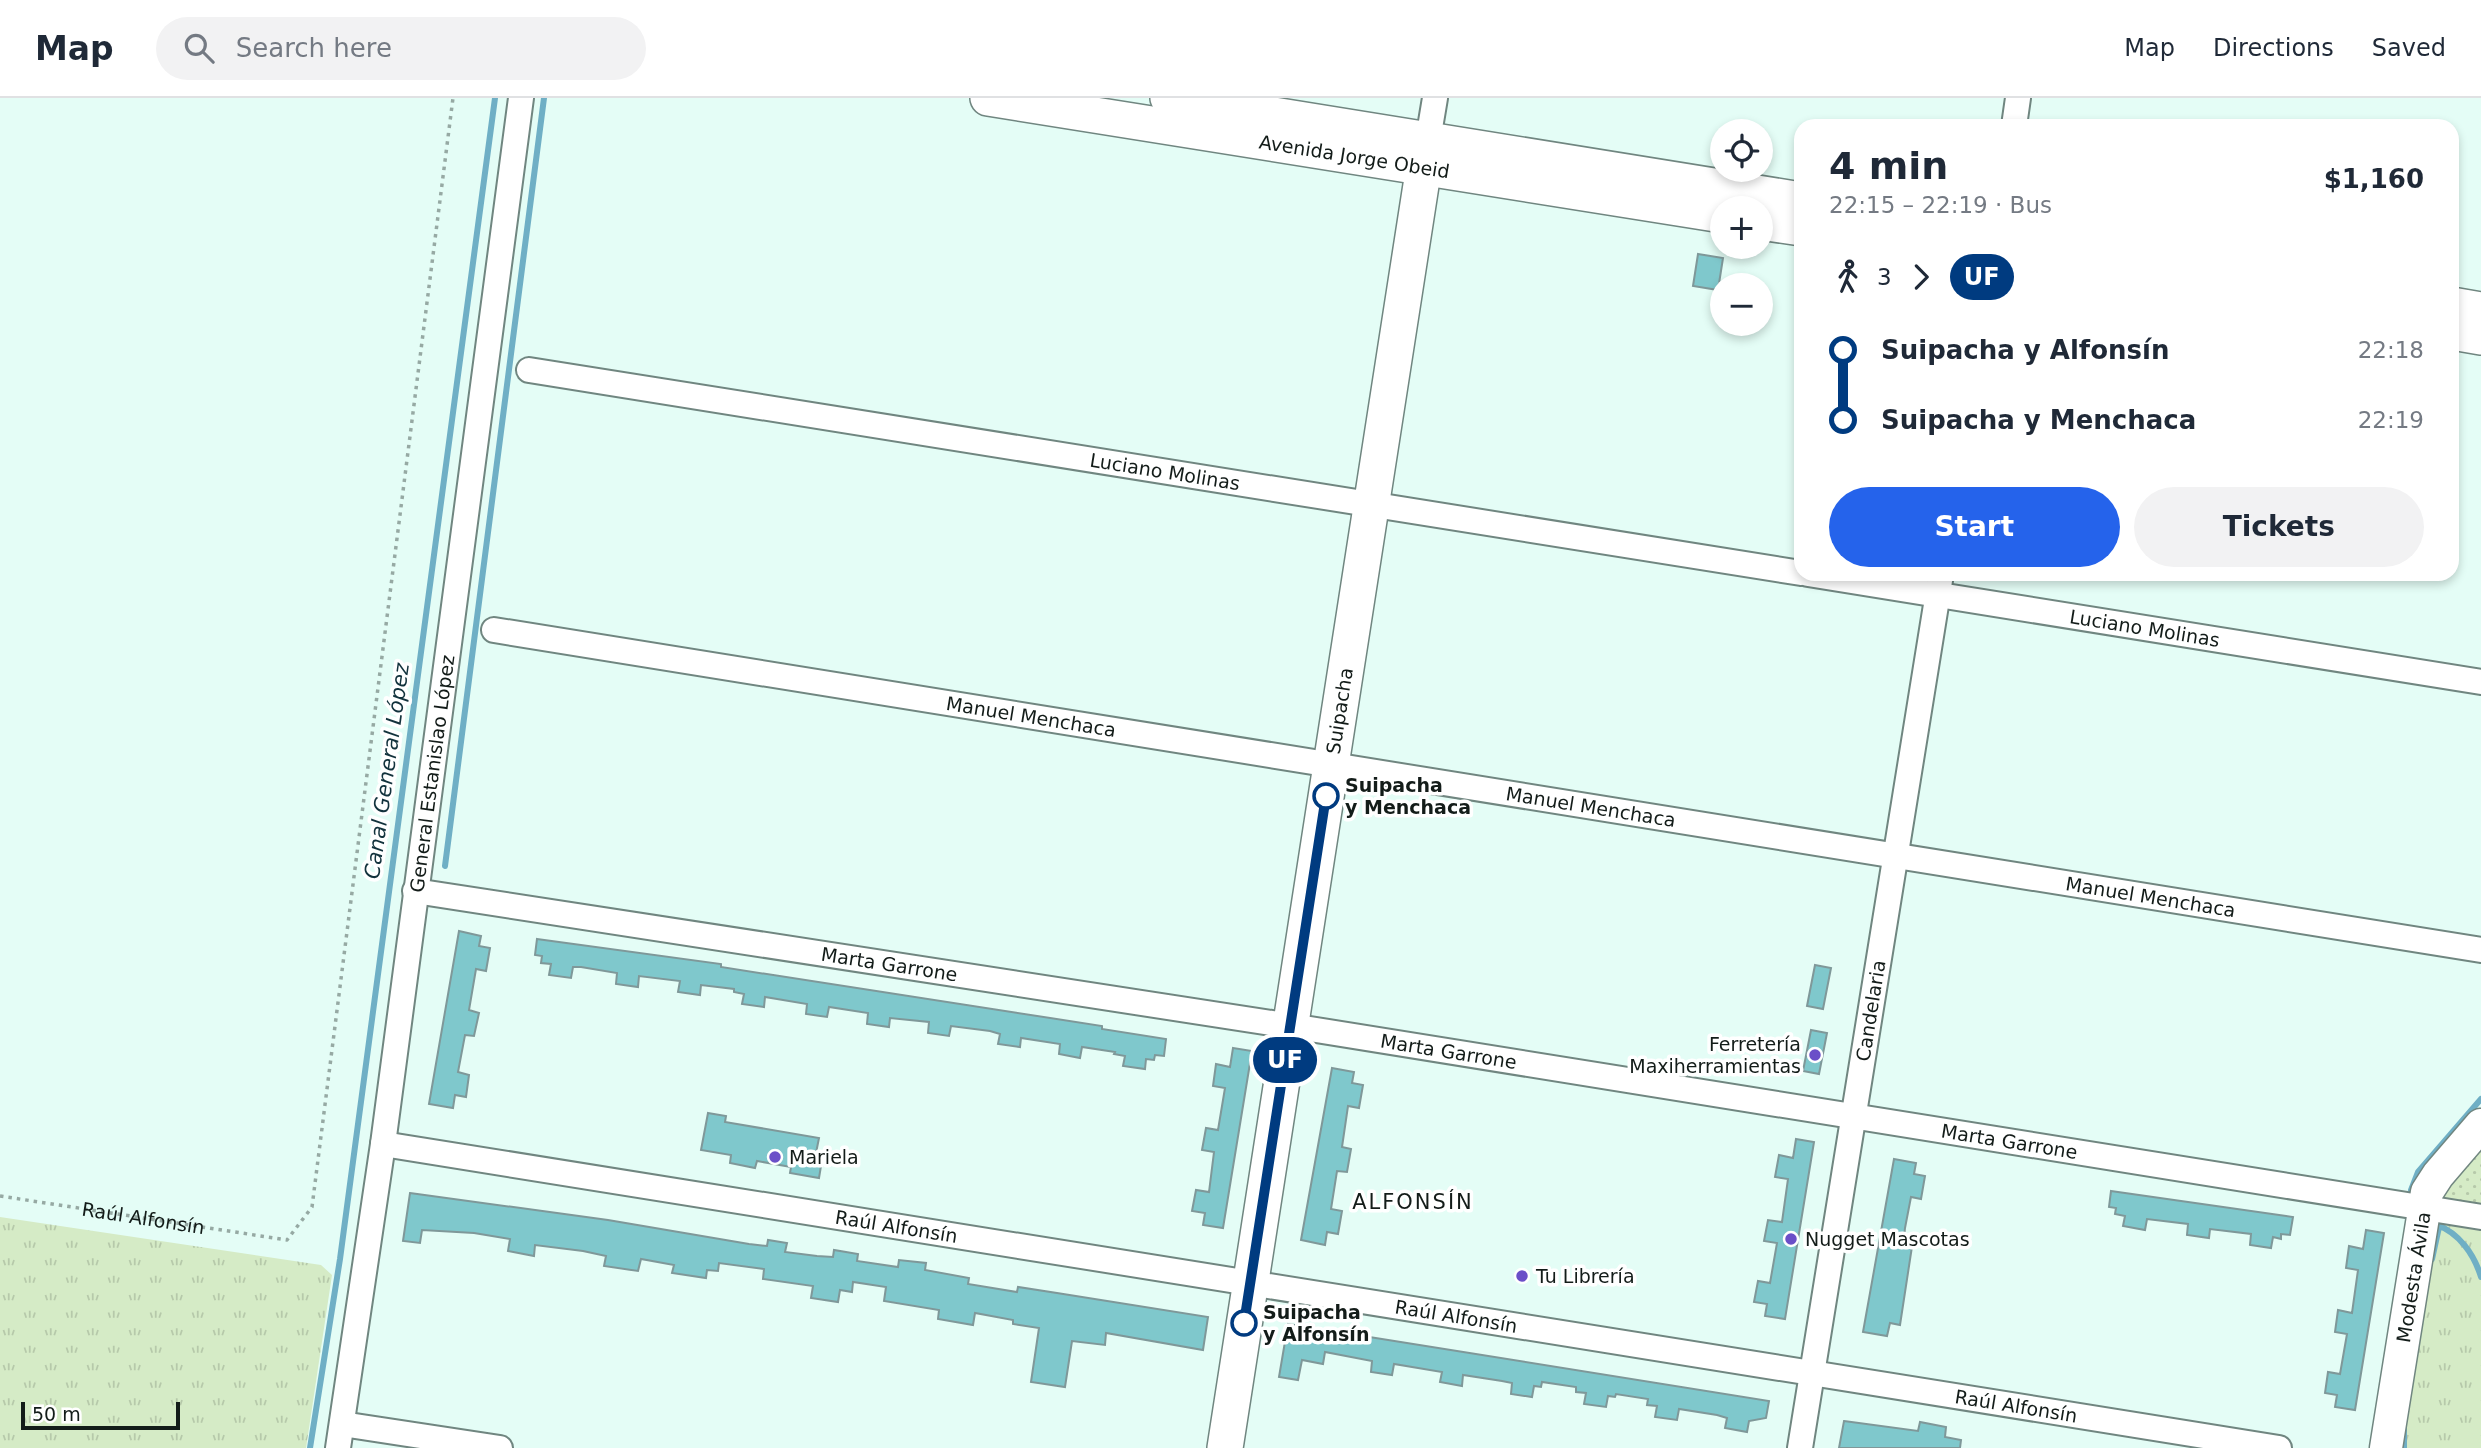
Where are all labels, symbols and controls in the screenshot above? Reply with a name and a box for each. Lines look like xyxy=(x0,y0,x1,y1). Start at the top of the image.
search box xyxy=(156,17,646,80)
text: Map xyxy=(35,29,114,68)
icon: search xyxy=(180,29,218,67)
text: Search here xyxy=(236,33,392,63)
text: Map xyxy=(2124,34,2175,62)
text: Directions xyxy=(2213,34,2334,62)
text: Saved xyxy=(2372,34,2446,62)
map controls xyxy=(1710,119,1773,336)
button: locate xyxy=(1710,119,1773,182)
street label: Avenida Jorge Obeid xyxy=(1258,130,1451,182)
text: 4 min xyxy=(1829,144,1948,188)
text: $1,160 xyxy=(2324,164,2424,194)
text: 22:15 – 22:19 · Bus xyxy=(1829,192,2052,218)
button: + xyxy=(1710,196,1773,259)
icon: walk xyxy=(1829,258,1867,296)
icon: forward xyxy=(1902,258,1940,296)
text: UF xyxy=(1964,263,2000,291)
text: 3 xyxy=(1877,264,1892,290)
button: − xyxy=(1710,273,1773,336)
text: Suipacha y Alfonsín xyxy=(1881,335,2169,365)
text: 22:18 xyxy=(2358,337,2424,363)
text: Suipacha y Menchaca xyxy=(1881,405,2196,435)
text: 22:19 xyxy=(2358,407,2424,433)
street label: Luciano Molinas xyxy=(1088,449,1242,494)
button: Start xyxy=(1829,487,2120,567)
button: Tickets xyxy=(2134,487,2424,567)
street label: Luciano Molinas xyxy=(2068,605,2221,651)
street label: General Estanislao López xyxy=(405,653,458,894)
water label: Canal General López xyxy=(360,661,414,880)
street label: Suipacha xyxy=(1322,666,1357,756)
street label: Manuel Menchaca xyxy=(945,692,1118,741)
place label: Suipacha y Menchaca xyxy=(1345,774,1471,818)
street label: Manuel Menchaca xyxy=(1504,782,1677,831)
marker: Suipacha y Menchaca xyxy=(1313,783,1339,809)
street label: Manuel Menchaca xyxy=(2064,872,2237,921)
street label: Marta Garrone xyxy=(820,943,959,985)
street label: Candelaria xyxy=(1852,958,1890,1063)
street label: Marta Garrone xyxy=(1379,1030,1518,1073)
place label: Ferretería Maxiherramientas xyxy=(1629,1033,1801,1077)
line badge: UF xyxy=(1254,1037,1316,1083)
text: UF xyxy=(1267,1046,1303,1074)
marker: Ferretería Maxiherramientas xyxy=(1807,1047,1823,1063)
street label: Marta Garrone xyxy=(1940,1120,2079,1163)
place label: Mariela xyxy=(789,1146,859,1168)
marker: Mariela xyxy=(767,1149,783,1165)
district label: ALFONSÍN xyxy=(1352,1189,1474,1214)
street label: Raúl Alfonsín xyxy=(81,1198,206,1238)
street label: Raúl Alfonsín xyxy=(834,1206,959,1247)
street label: Modesta Ávila xyxy=(2392,1210,2435,1344)
place label: Nugget Mascotas xyxy=(1805,1228,1970,1250)
marker: Nugget Mascotas xyxy=(1783,1231,1799,1247)
place label: Tu Librería xyxy=(1535,1265,1635,1287)
marker: Tu Librería xyxy=(1514,1268,1530,1284)
street label: Raúl Alfonsín xyxy=(1393,1295,1519,1337)
place label: Suipacha y Alfonsín xyxy=(1263,1301,1369,1345)
marker: Suipacha y Alfonsín xyxy=(1231,1310,1257,1336)
street label: Raúl Alfonsín xyxy=(1953,1385,2079,1427)
scale bar xyxy=(21,1399,180,1431)
text: 50 m xyxy=(32,1403,81,1425)

